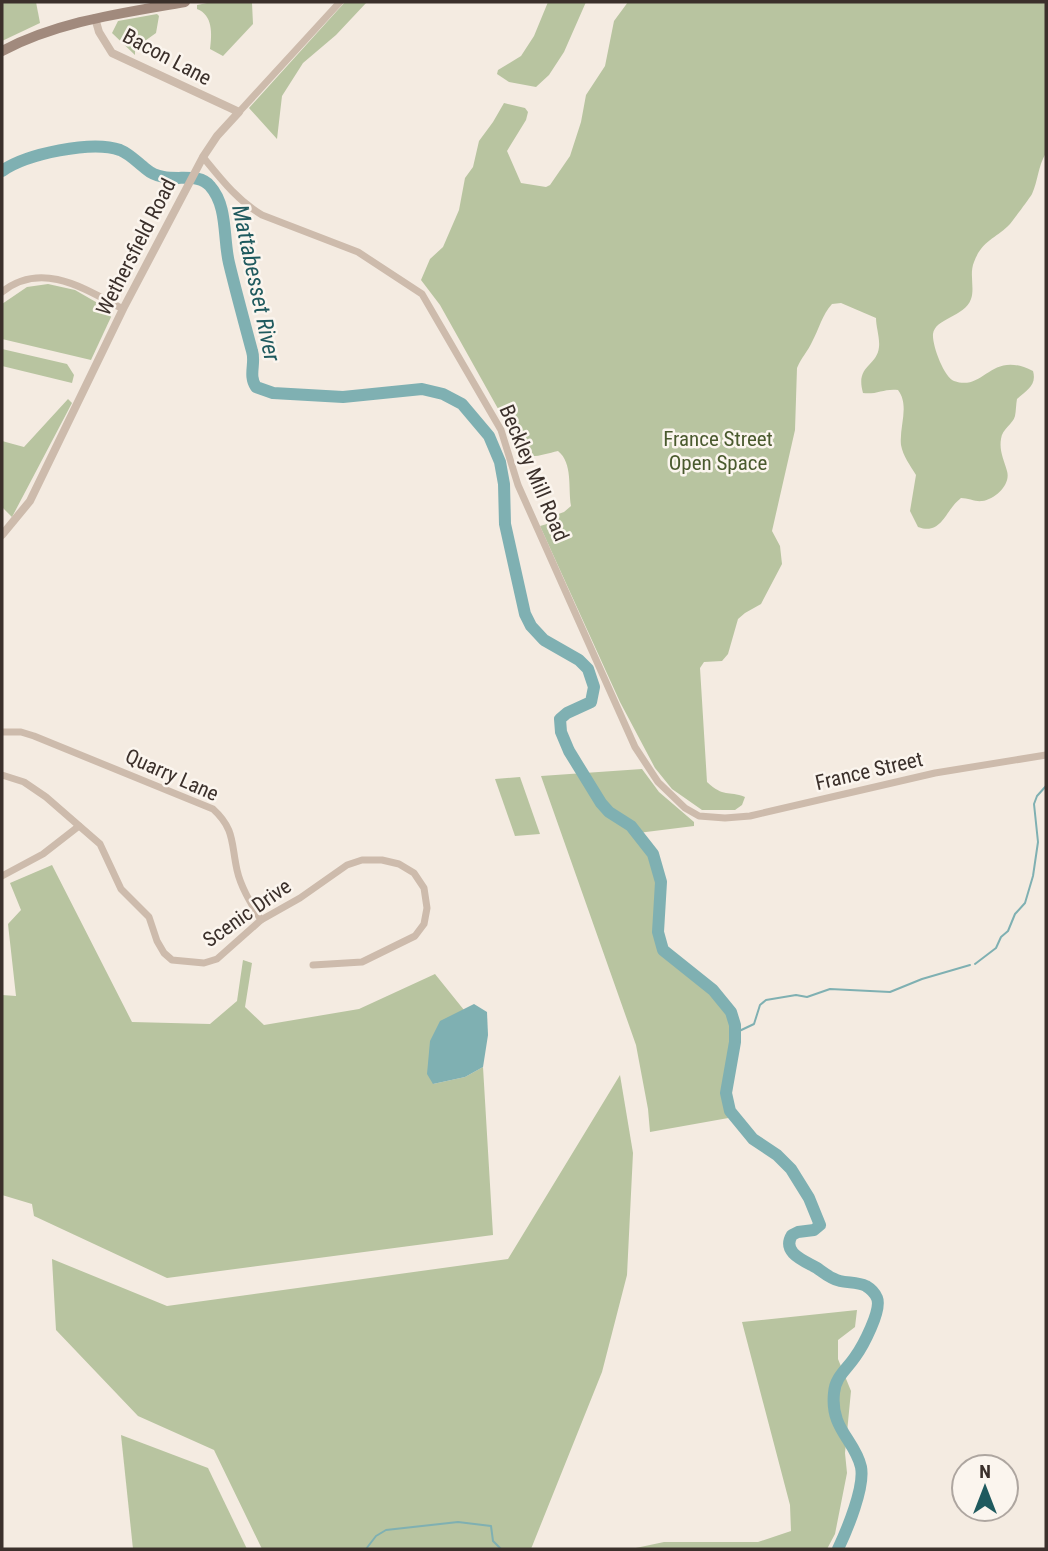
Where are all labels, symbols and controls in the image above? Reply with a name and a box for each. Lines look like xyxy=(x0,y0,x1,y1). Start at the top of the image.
street label: Bacon Lane xyxy=(119,24,216,90)
street label: Wethersfield Road xyxy=(91,175,181,319)
water label: Mattabesset River xyxy=(226,202,286,365)
street label: Beckley Mill Road xyxy=(494,401,574,545)
park label: France Street Open Space xyxy=(663,427,773,475)
street label: Quarry Lane xyxy=(122,744,222,806)
street label: France Street xyxy=(813,747,925,795)
street label: Scenic Drive xyxy=(198,874,296,952)
north arrow xyxy=(950,1453,1020,1523)
text: N xyxy=(979,1460,991,1483)

